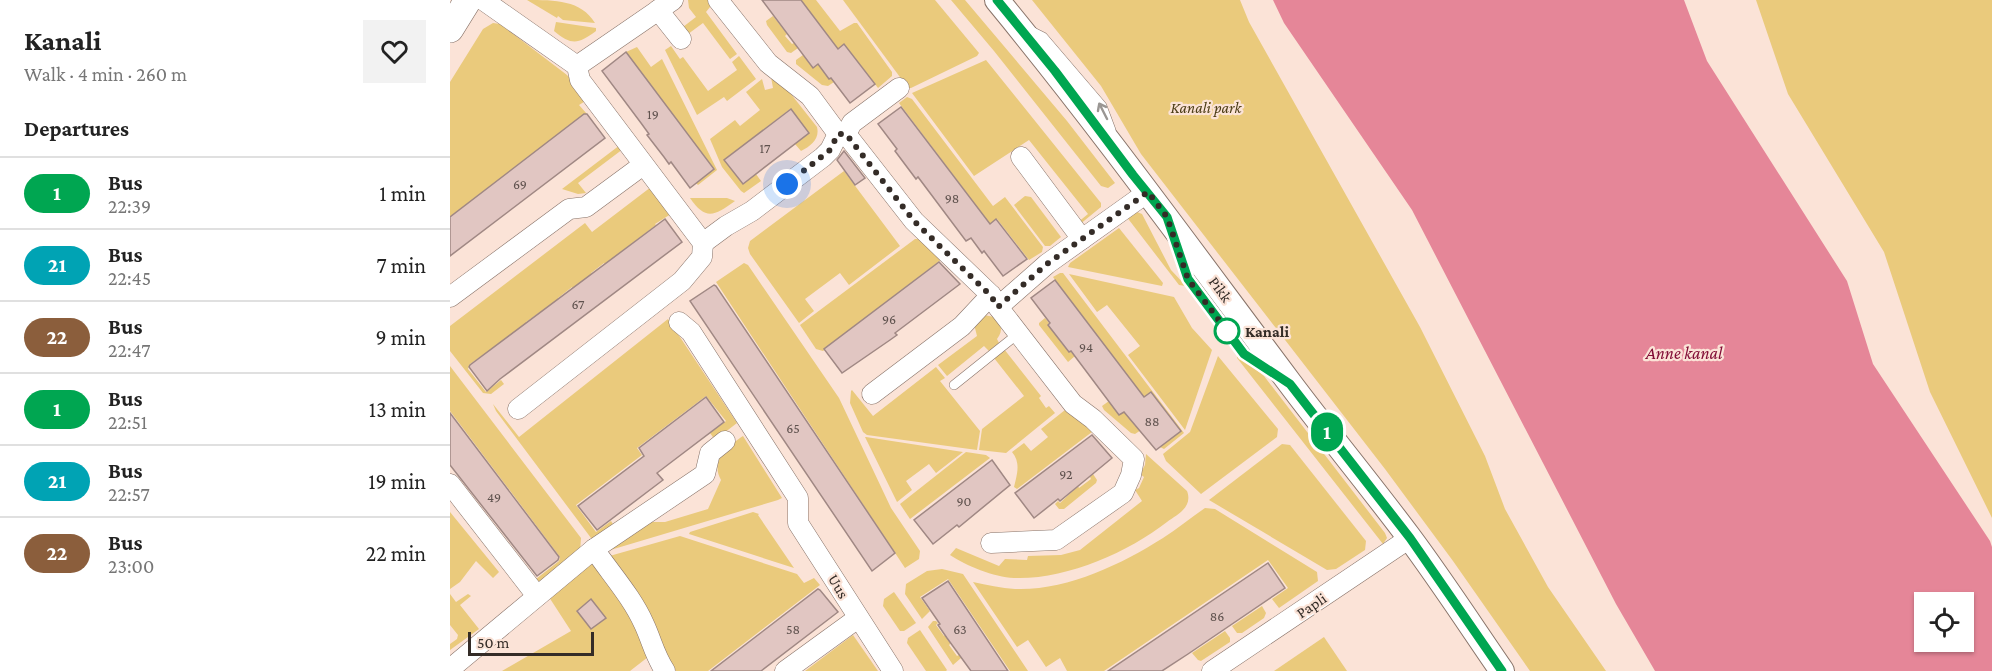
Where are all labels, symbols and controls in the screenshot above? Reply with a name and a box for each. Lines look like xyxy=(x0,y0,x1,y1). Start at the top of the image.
button: heart xyxy=(363,20,426,83)
text: Kanali xyxy=(24,25,101,56)
text: Walk · 4 min · 260 m xyxy=(24,63,187,85)
park label: Kanali park xyxy=(1171,99,1243,117)
one-way arrow xyxy=(1097,103,1108,121)
house number: 19 xyxy=(647,106,659,122)
text: Departures xyxy=(24,116,129,141)
house number: 17 xyxy=(759,140,771,156)
your location xyxy=(772,169,802,199)
text: Bus xyxy=(108,170,142,195)
house number: 69 xyxy=(513,176,527,192)
text: 1 xyxy=(53,181,61,205)
text: 1 min xyxy=(379,181,426,206)
house number: 98 xyxy=(945,190,959,206)
text: 22:39 xyxy=(108,195,151,217)
text: Bus xyxy=(108,242,142,267)
text: 21 xyxy=(48,253,66,277)
text: 7 min xyxy=(376,253,426,278)
text: 22:45 xyxy=(108,267,151,289)
street label: Pikk xyxy=(1206,273,1236,306)
house number: 67 xyxy=(571,296,585,312)
house number: 96 xyxy=(882,311,896,327)
text: Bus xyxy=(108,314,142,339)
marker: Kanali xyxy=(1214,318,1240,344)
place label: Kanali xyxy=(1245,323,1290,340)
text: 22 xyxy=(46,325,68,349)
text: 9 min xyxy=(375,325,426,350)
text: 22:47 xyxy=(108,339,150,361)
house number: 94 xyxy=(1079,339,1093,355)
water label: Anne kanal xyxy=(1645,343,1723,363)
text: Bus xyxy=(108,386,142,411)
text: 1 xyxy=(53,397,61,421)
text: 13 min xyxy=(369,397,426,422)
text: 22:51 xyxy=(108,411,148,433)
line badge: 1 xyxy=(1308,412,1346,452)
house number: 88 xyxy=(1144,413,1160,429)
house number: 65 xyxy=(786,420,800,436)
text: 1 xyxy=(1323,420,1331,444)
text: Bus xyxy=(108,458,142,483)
house number: 92 xyxy=(1059,466,1073,482)
text: 21 xyxy=(48,469,66,493)
text: 19 min xyxy=(368,469,426,494)
text: 22:57 xyxy=(108,483,150,505)
house number: 49 xyxy=(487,489,501,505)
house number: 90 xyxy=(956,493,972,509)
text: Bus xyxy=(108,530,142,555)
text: 22 xyxy=(46,541,68,565)
text: 22 min xyxy=(366,541,426,566)
text: 23:00 xyxy=(108,555,154,577)
street label: Uus xyxy=(825,571,852,601)
street label: Papli xyxy=(1293,589,1330,622)
map controls xyxy=(1914,592,1974,652)
button: locate xyxy=(1914,592,1974,652)
house number: 86 xyxy=(1210,608,1224,624)
house number: 58 xyxy=(786,621,800,637)
house number: 63 xyxy=(953,621,967,637)
scale bar xyxy=(468,629,594,656)
text: 50 m xyxy=(477,634,509,651)

